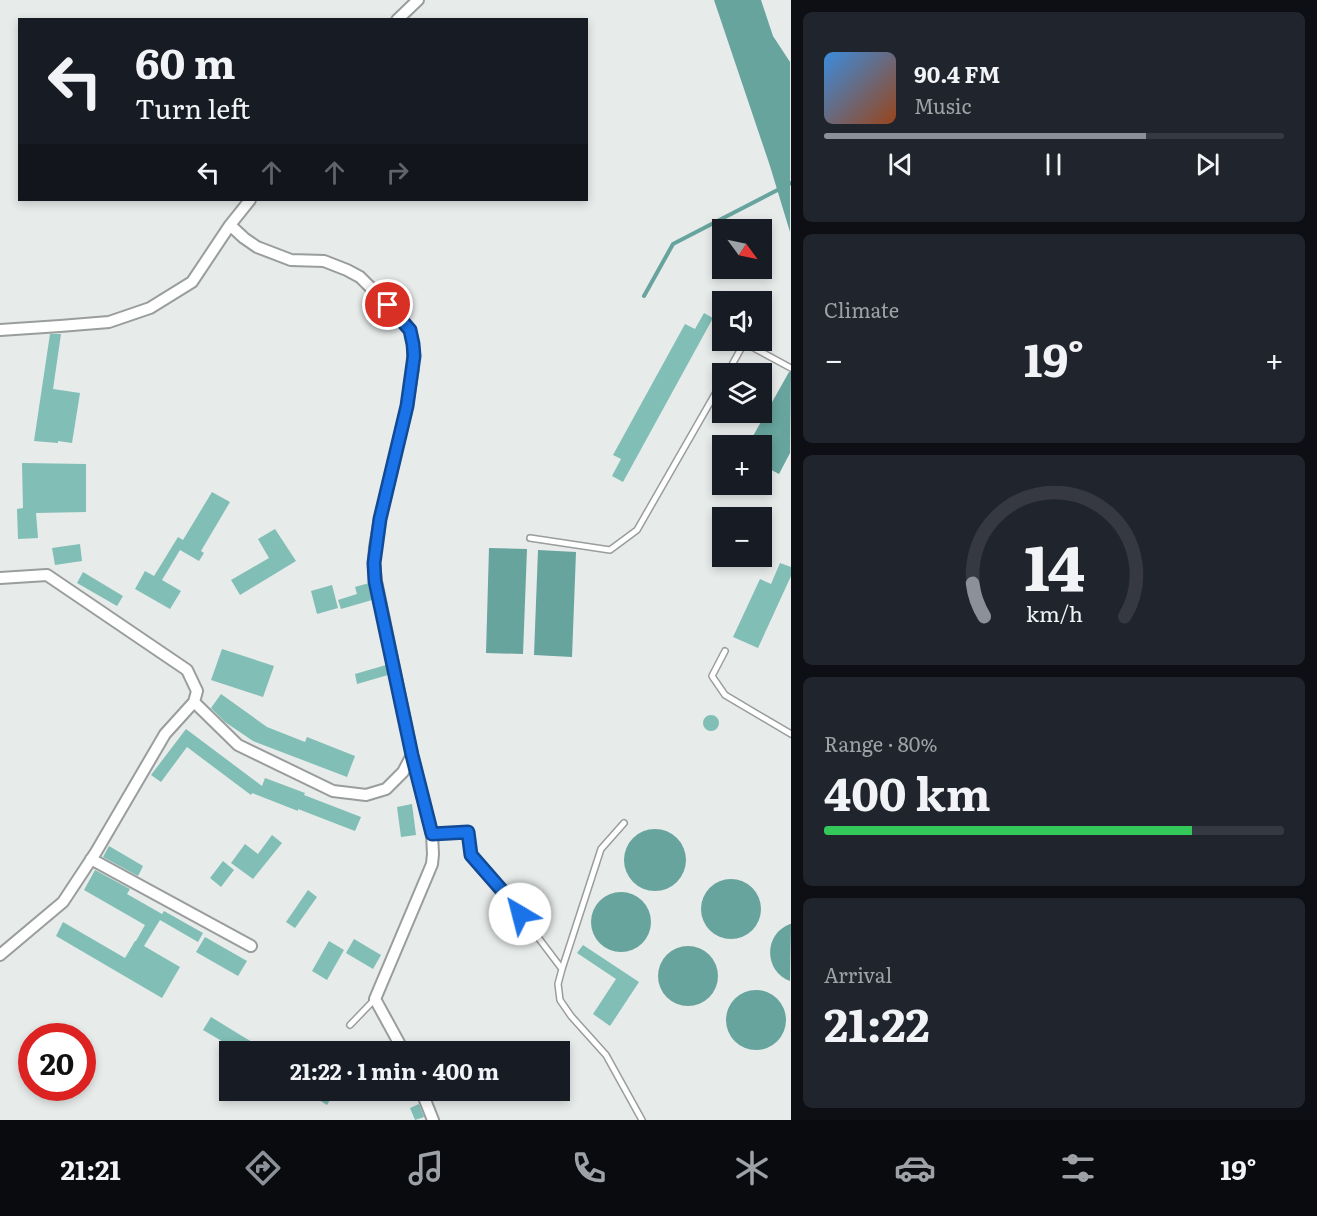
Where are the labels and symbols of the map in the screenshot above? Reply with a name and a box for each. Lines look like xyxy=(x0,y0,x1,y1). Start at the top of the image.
north arrow xyxy=(712,219,772,279)
pin xyxy=(362,279,413,330)
position arrow xyxy=(488,882,552,946)
speed limit sign: 20 xyxy=(18,1023,96,1101)

